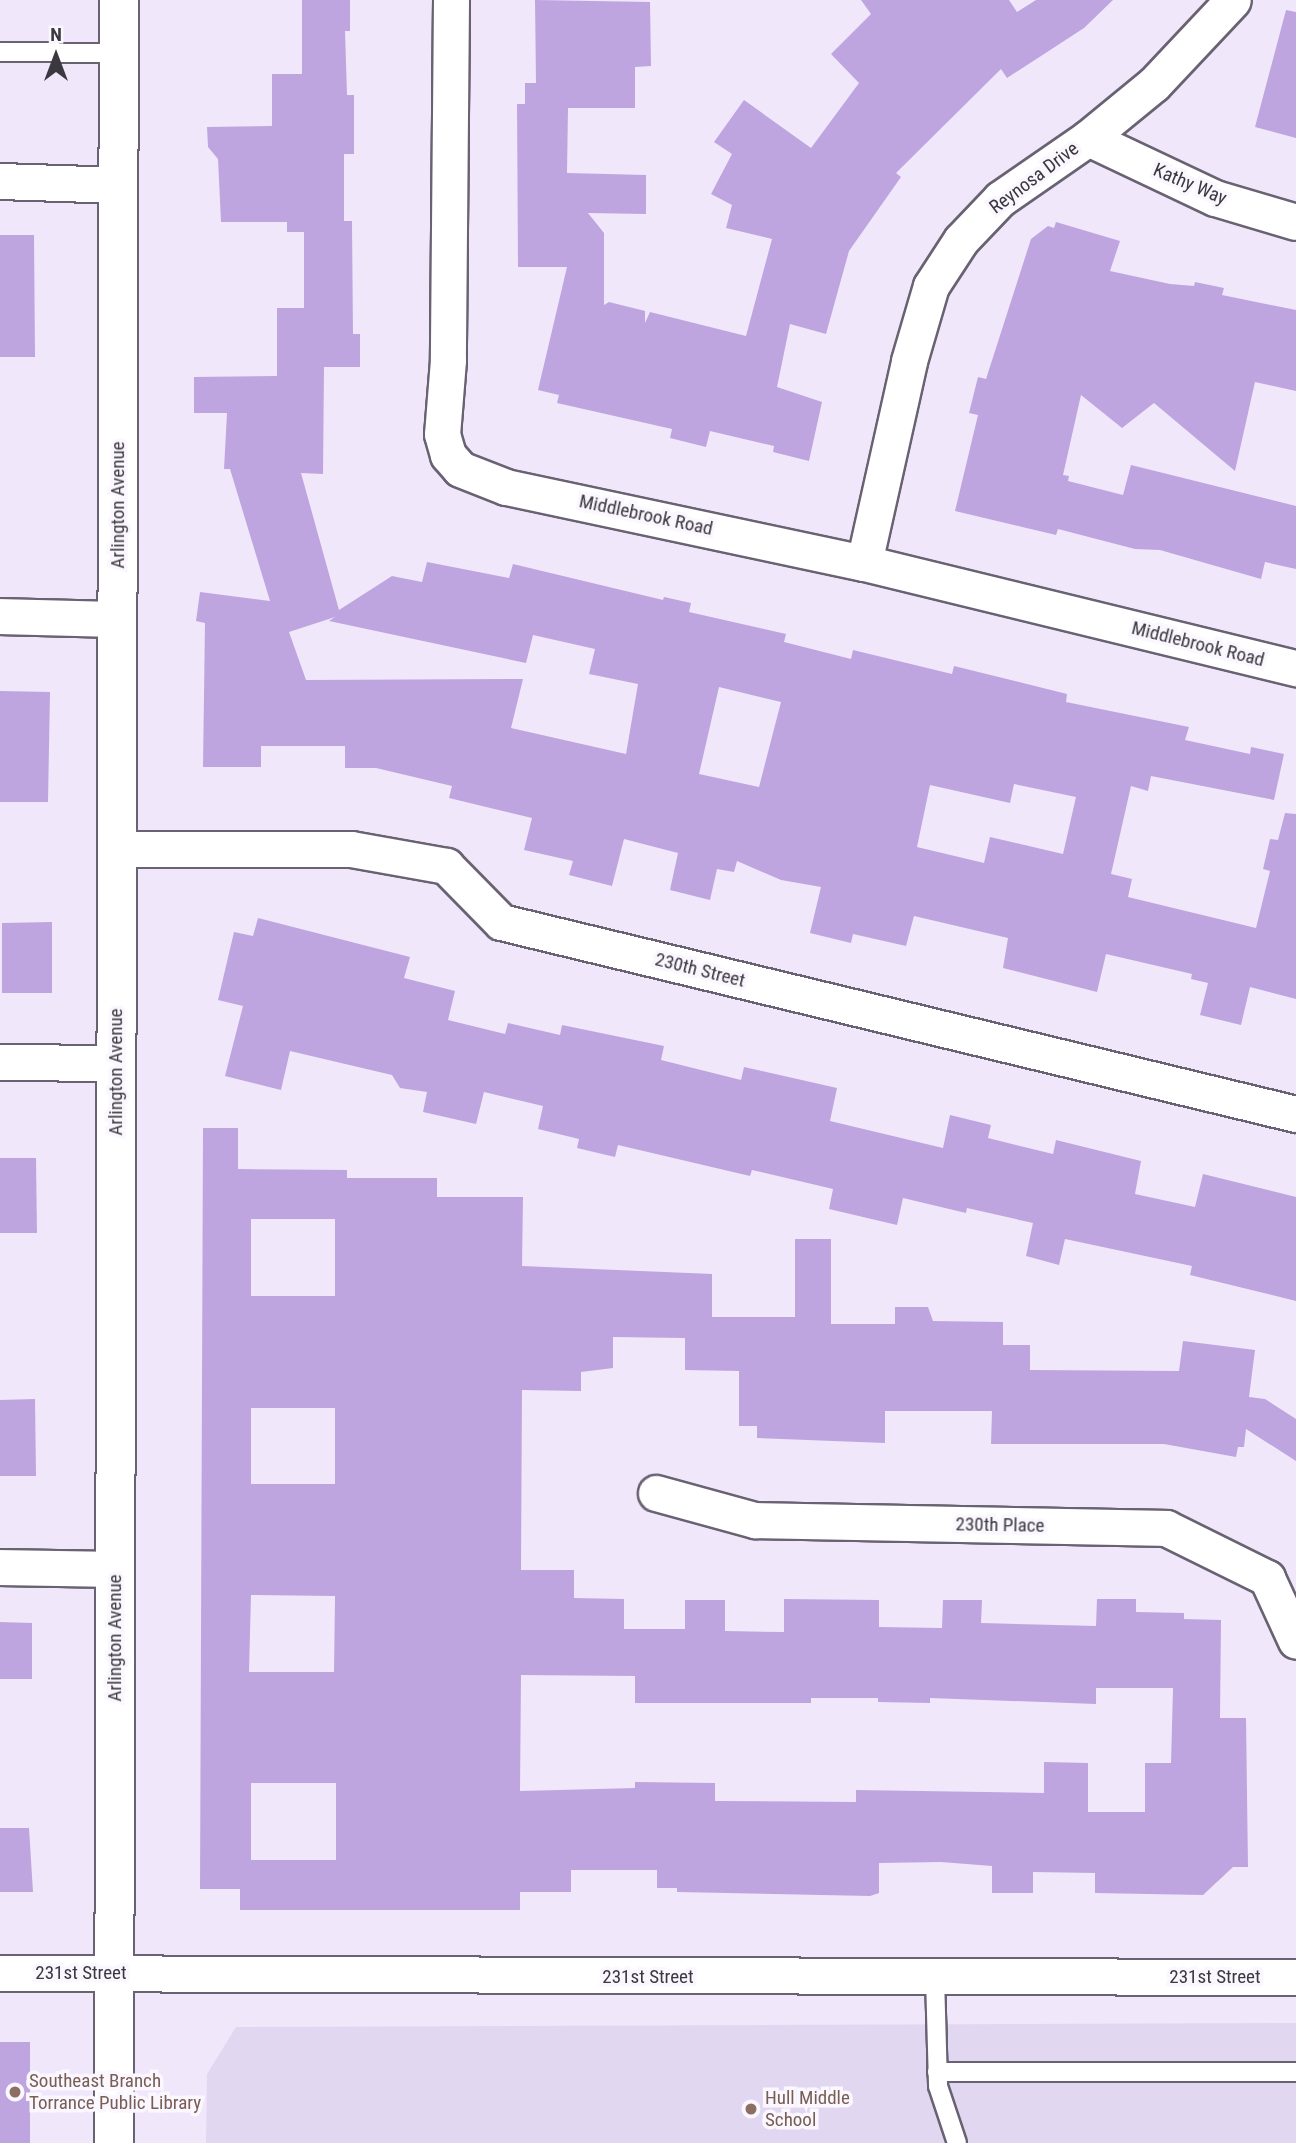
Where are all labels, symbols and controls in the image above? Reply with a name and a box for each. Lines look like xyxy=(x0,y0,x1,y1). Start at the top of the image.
north arrow xyxy=(21,21,91,91)
text: N xyxy=(50,23,62,46)
street label: Reynosa Drive xyxy=(985,137,1083,219)
street label: Kathy Way xyxy=(1150,158,1230,210)
street label: Arlington Avenue xyxy=(107,441,129,569)
street label: Middlebrook Road xyxy=(577,490,715,540)
street label: Middlebrook Road xyxy=(1129,616,1267,672)
street label: 230th Street xyxy=(653,948,747,992)
street label: Arlington Avenue xyxy=(105,1008,127,1136)
street label: 230th Place xyxy=(955,1513,1045,1537)
street label: Arlington Avenue xyxy=(104,1574,126,1702)
street label: 231st Street xyxy=(35,1962,127,1984)
street label: 231st Street xyxy=(602,1966,694,1988)
street label: 231st Street xyxy=(1169,1966,1261,1988)
place label: Southeast Branch Torrance Public Library xyxy=(29,2070,201,2114)
marker: Southeast Branch Torrance Public Library xyxy=(7,2084,23,2100)
place label: Hull Middle School xyxy=(765,2087,850,2131)
marker: Hull Middle School xyxy=(743,2101,759,2117)

